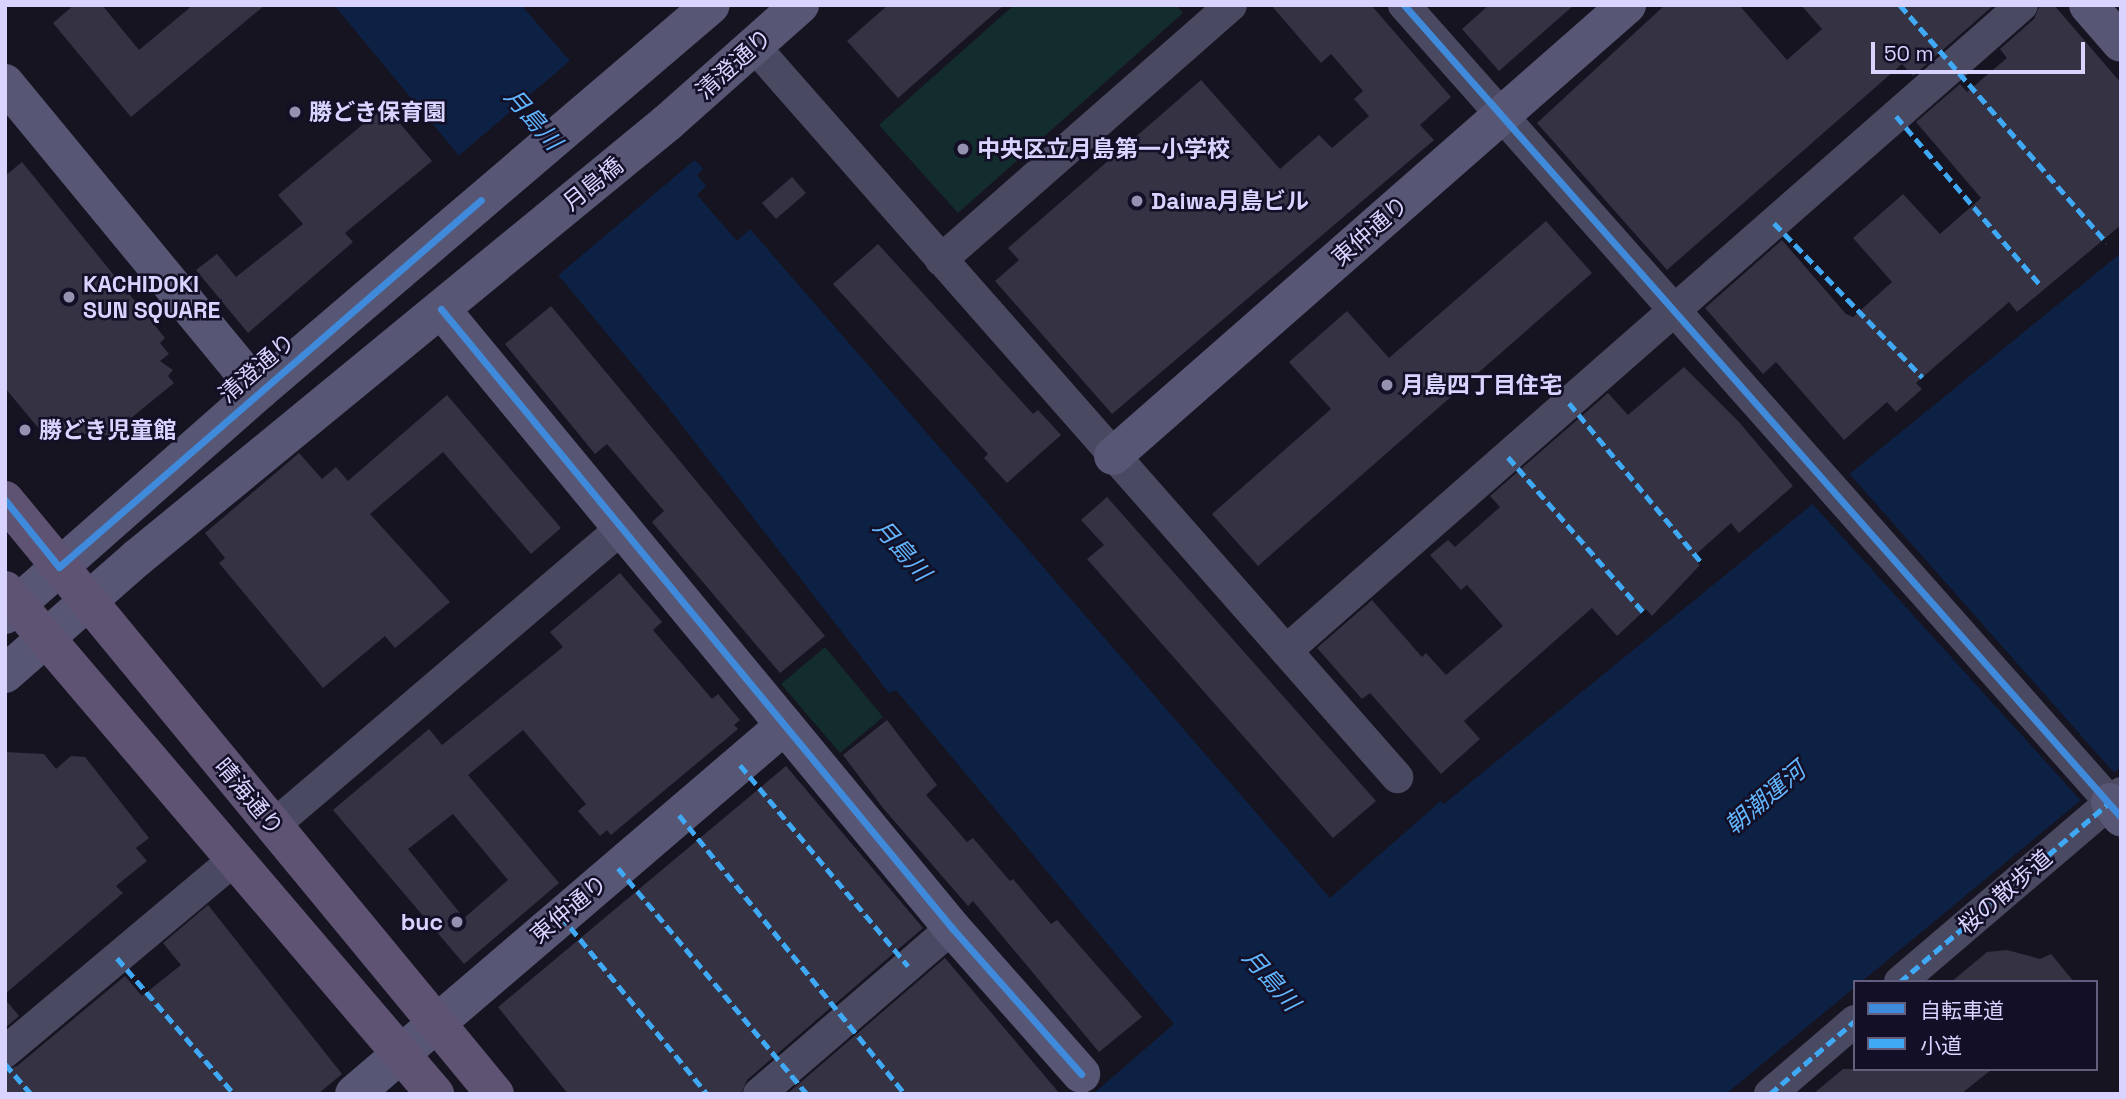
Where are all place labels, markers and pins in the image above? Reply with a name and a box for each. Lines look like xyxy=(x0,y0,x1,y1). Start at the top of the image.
place label: 勝どき保育園 xyxy=(309,98,447,126)
marker: 勝どき保育園 xyxy=(287,104,303,120)
place label: 中央区立月島第一小学校 xyxy=(977,135,1230,163)
marker: 中央区立月島第一小学校 xyxy=(955,141,971,157)
place label: Daiwa月島ビル xyxy=(1151,187,1309,215)
marker: Daiwa月島ビル xyxy=(1129,193,1145,209)
place label: KACHIDOKI SUN SQUARE xyxy=(83,270,220,324)
marker: KACHIDOKI SUN SQUARE xyxy=(61,289,77,305)
place label: 月島四丁目住宅 xyxy=(1401,371,1562,399)
marker: 月島四丁目住宅 xyxy=(1379,377,1395,393)
place label: 勝どき児童館 xyxy=(39,416,177,444)
marker: 勝どき児童館 xyxy=(17,422,33,438)
place label: buc xyxy=(401,908,443,936)
marker: buc xyxy=(449,914,465,930)

